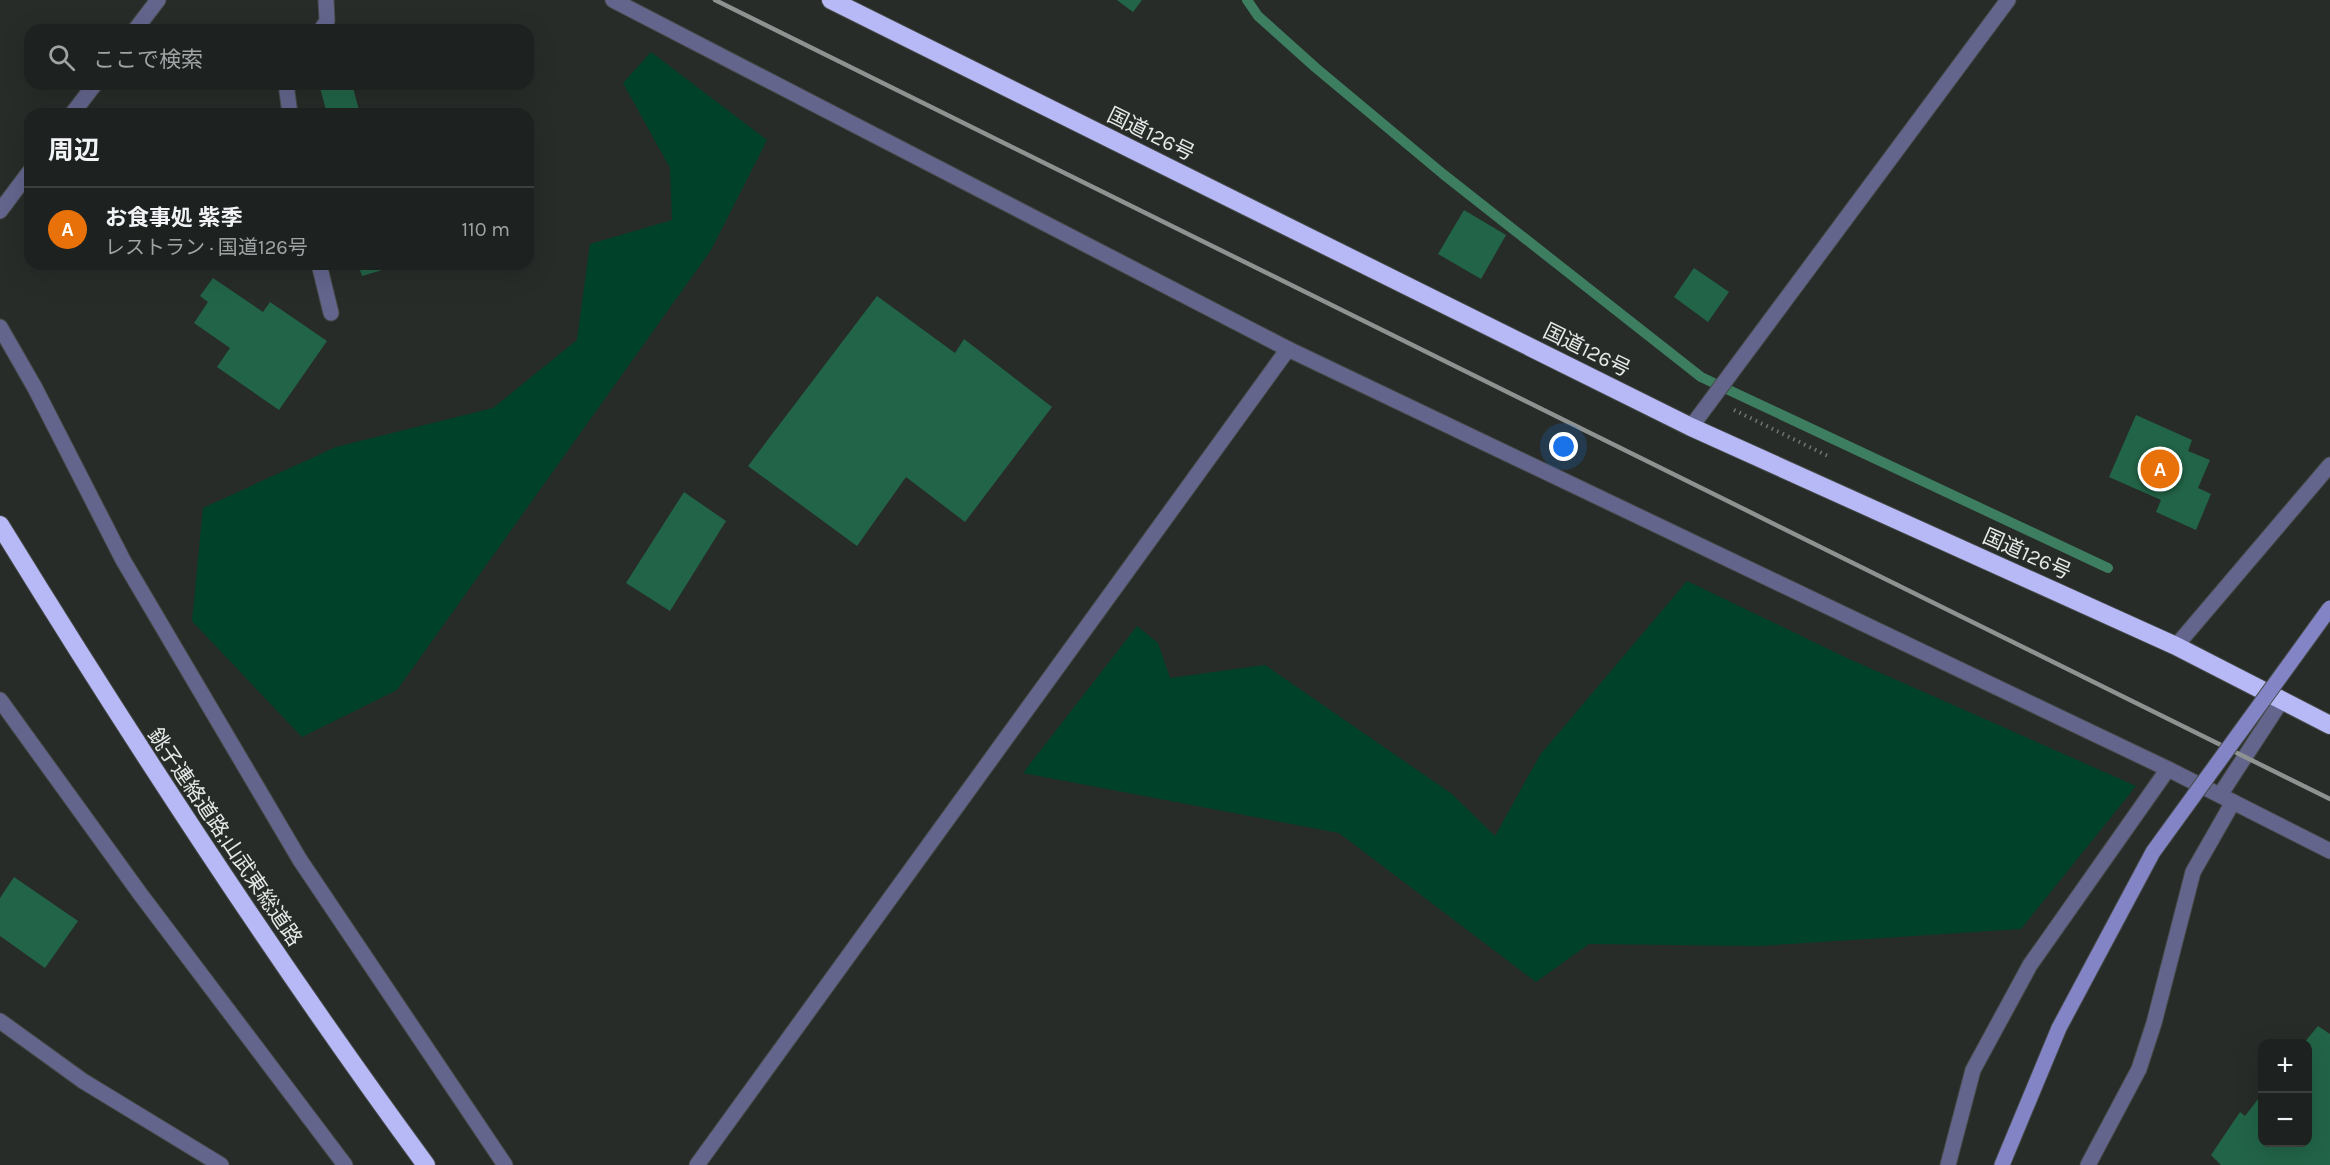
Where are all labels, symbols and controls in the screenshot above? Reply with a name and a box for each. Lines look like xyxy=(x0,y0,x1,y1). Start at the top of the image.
search box xyxy=(24,24,534,90)
icon: search xyxy=(45,41,78,74)
text: ここで検索 xyxy=(93,47,203,73)
street label: 国道126号 xyxy=(1103,103,1199,165)
text: 周辺 xyxy=(48,135,100,166)
text: お食事処 紫季 xyxy=(105,205,243,231)
text: A xyxy=(61,218,74,241)
text: 110 m xyxy=(461,218,510,241)
text: レストラン · 国道126号 xyxy=(105,236,308,259)
street label: 国道126号 xyxy=(1539,319,1635,381)
your location xyxy=(1549,432,1578,461)
pin: A xyxy=(2140,446,2180,492)
street label: 国道126号 xyxy=(1979,524,2075,584)
street label: 銚子連絡道路;山武東総道路 xyxy=(143,724,307,950)
map controls xyxy=(2258,1039,2312,1147)
button: + xyxy=(2258,1039,2312,1093)
button: − xyxy=(2258,1093,2312,1147)

